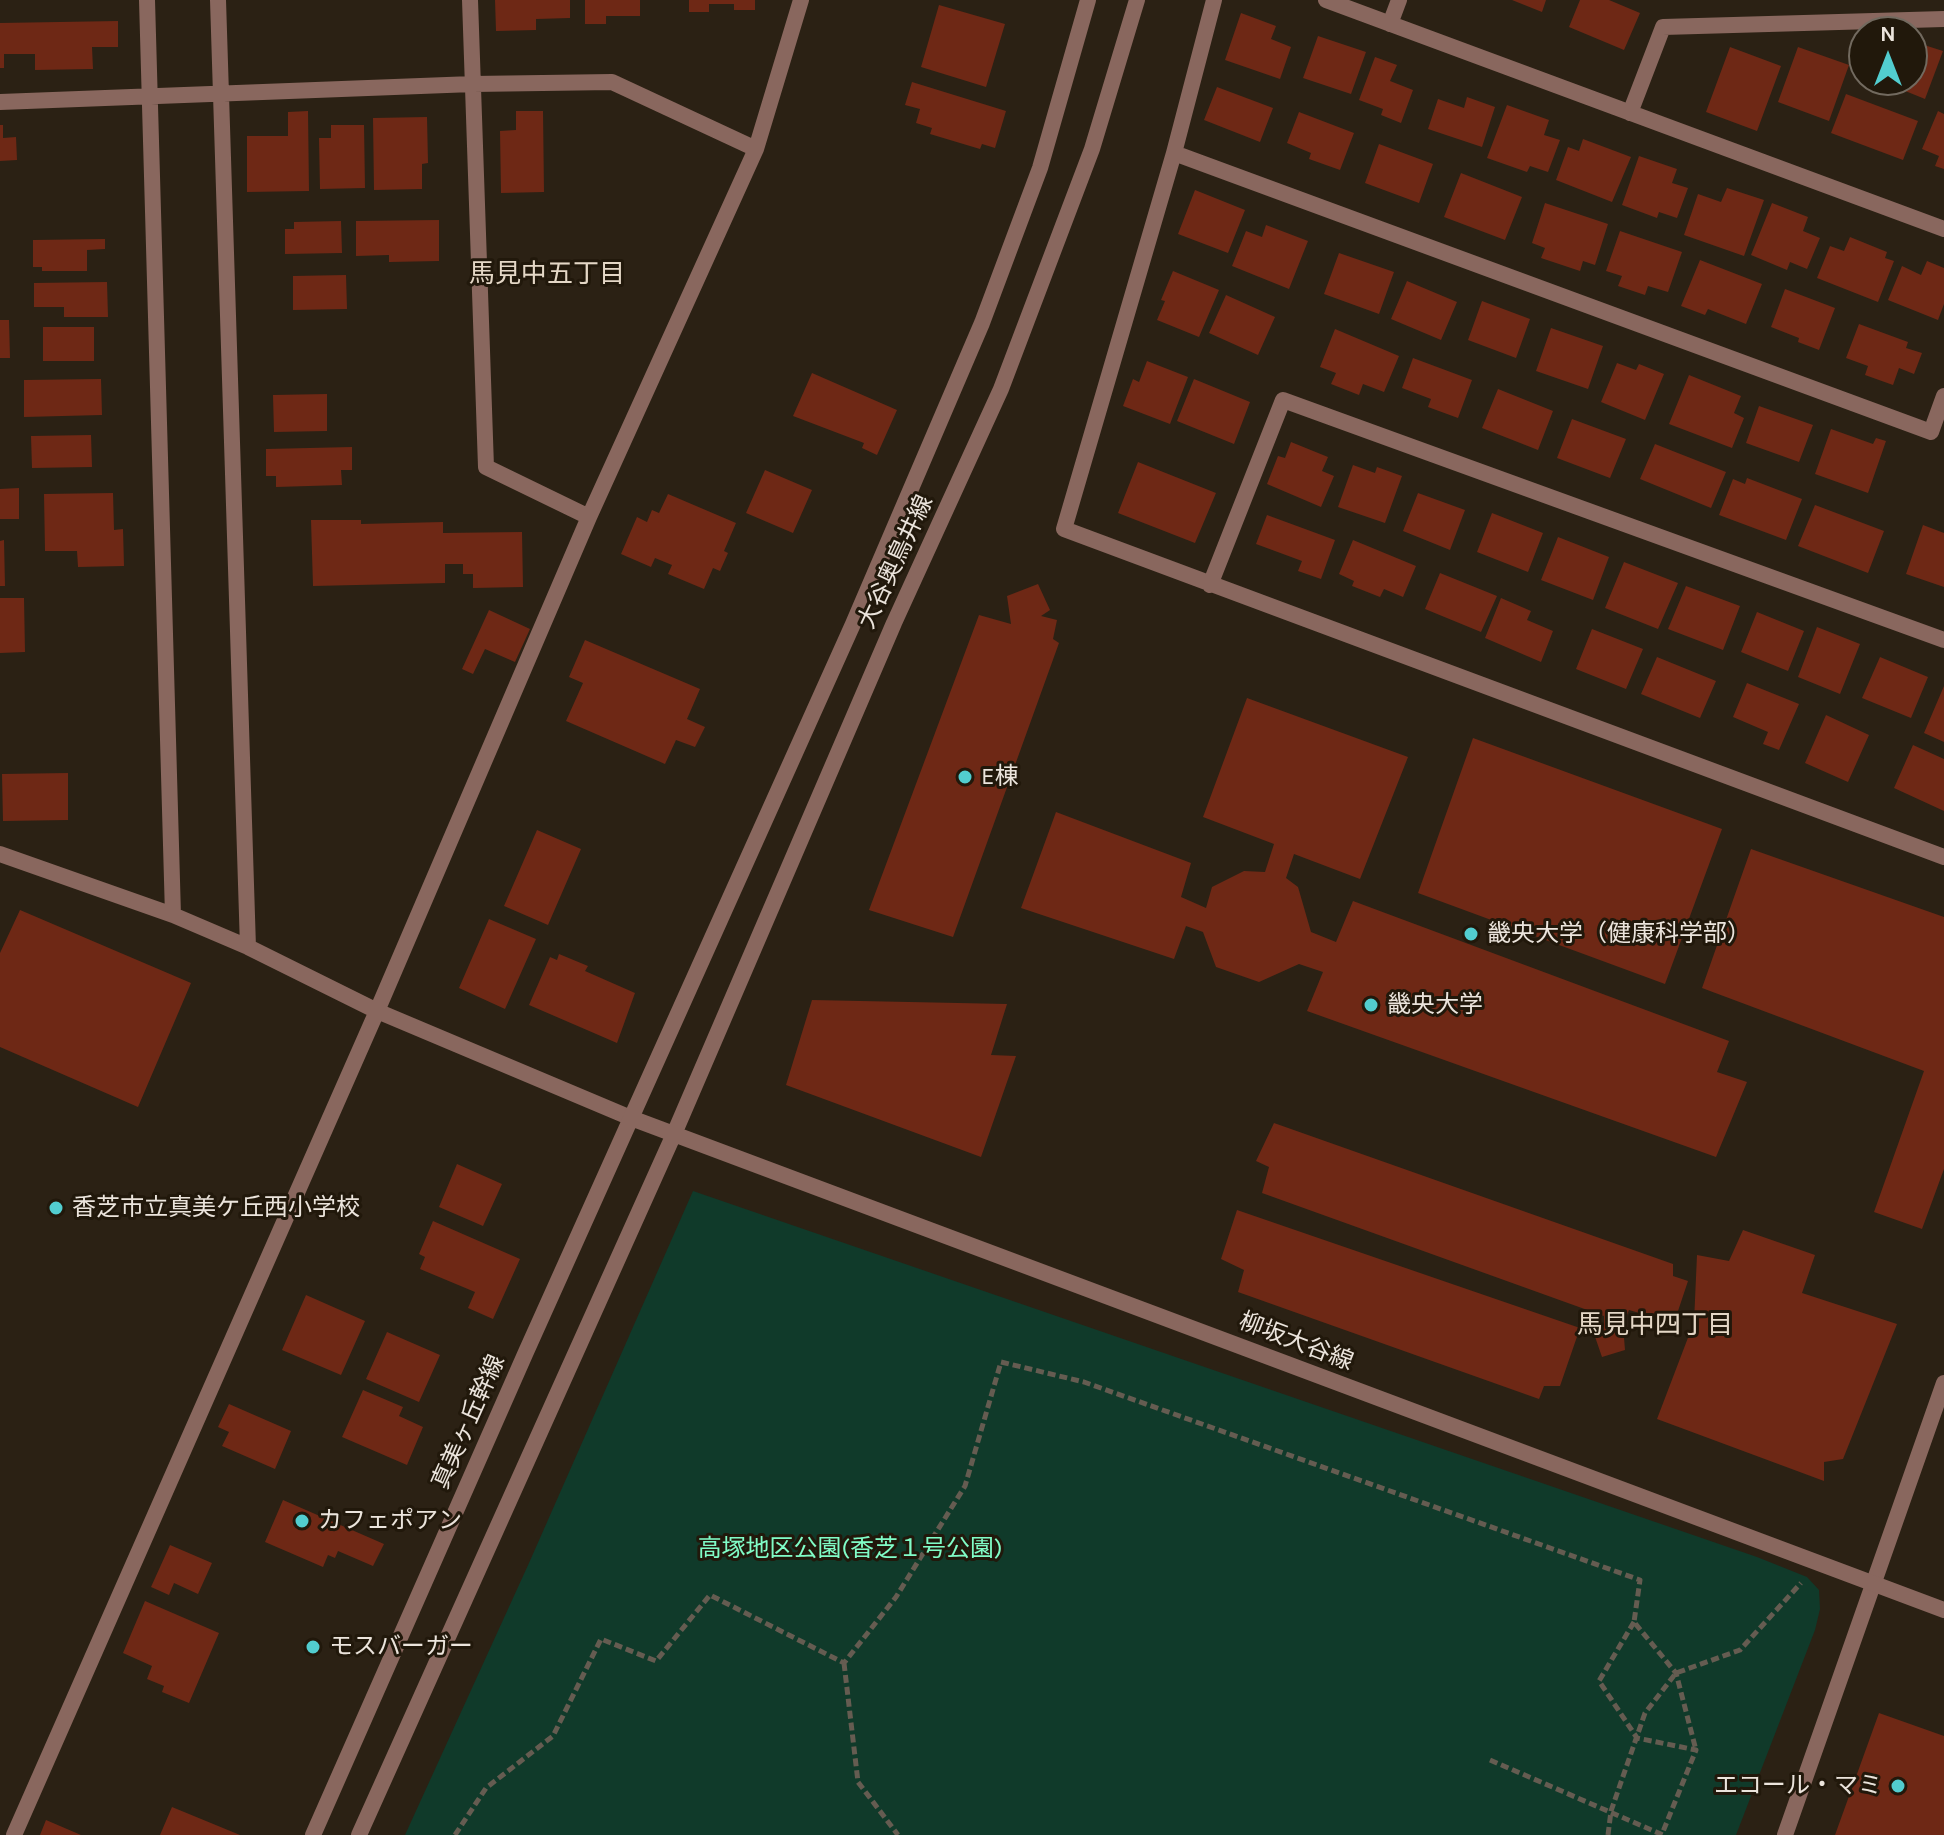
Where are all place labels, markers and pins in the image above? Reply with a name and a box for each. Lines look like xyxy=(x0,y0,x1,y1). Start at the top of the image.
place label: E棟 xyxy=(981,763,1018,791)
marker: E棟 xyxy=(956,768,974,786)
place label: 畿央大学（健康科学部） xyxy=(1487,920,1751,948)
marker: 畿央大学（健康科学部） xyxy=(1462,925,1480,943)
place label: 畿央大学 xyxy=(1387,991,1483,1019)
marker: 畿央大学 xyxy=(1362,996,1380,1014)
place label: 香芝市立真美ケ丘西小学校 xyxy=(72,1194,360,1222)
marker: 香芝市立真美ケ丘西小学校 xyxy=(47,1199,65,1217)
place label: カフェポアン xyxy=(318,1507,462,1535)
marker: カフェポアン xyxy=(293,1512,311,1530)
place label: モスバーガー xyxy=(329,1633,473,1661)
marker: モスバーガー xyxy=(304,1638,322,1656)
place label: エコール・マミ xyxy=(1714,1772,1882,1800)
marker: エコール・マミ xyxy=(1889,1777,1907,1795)

